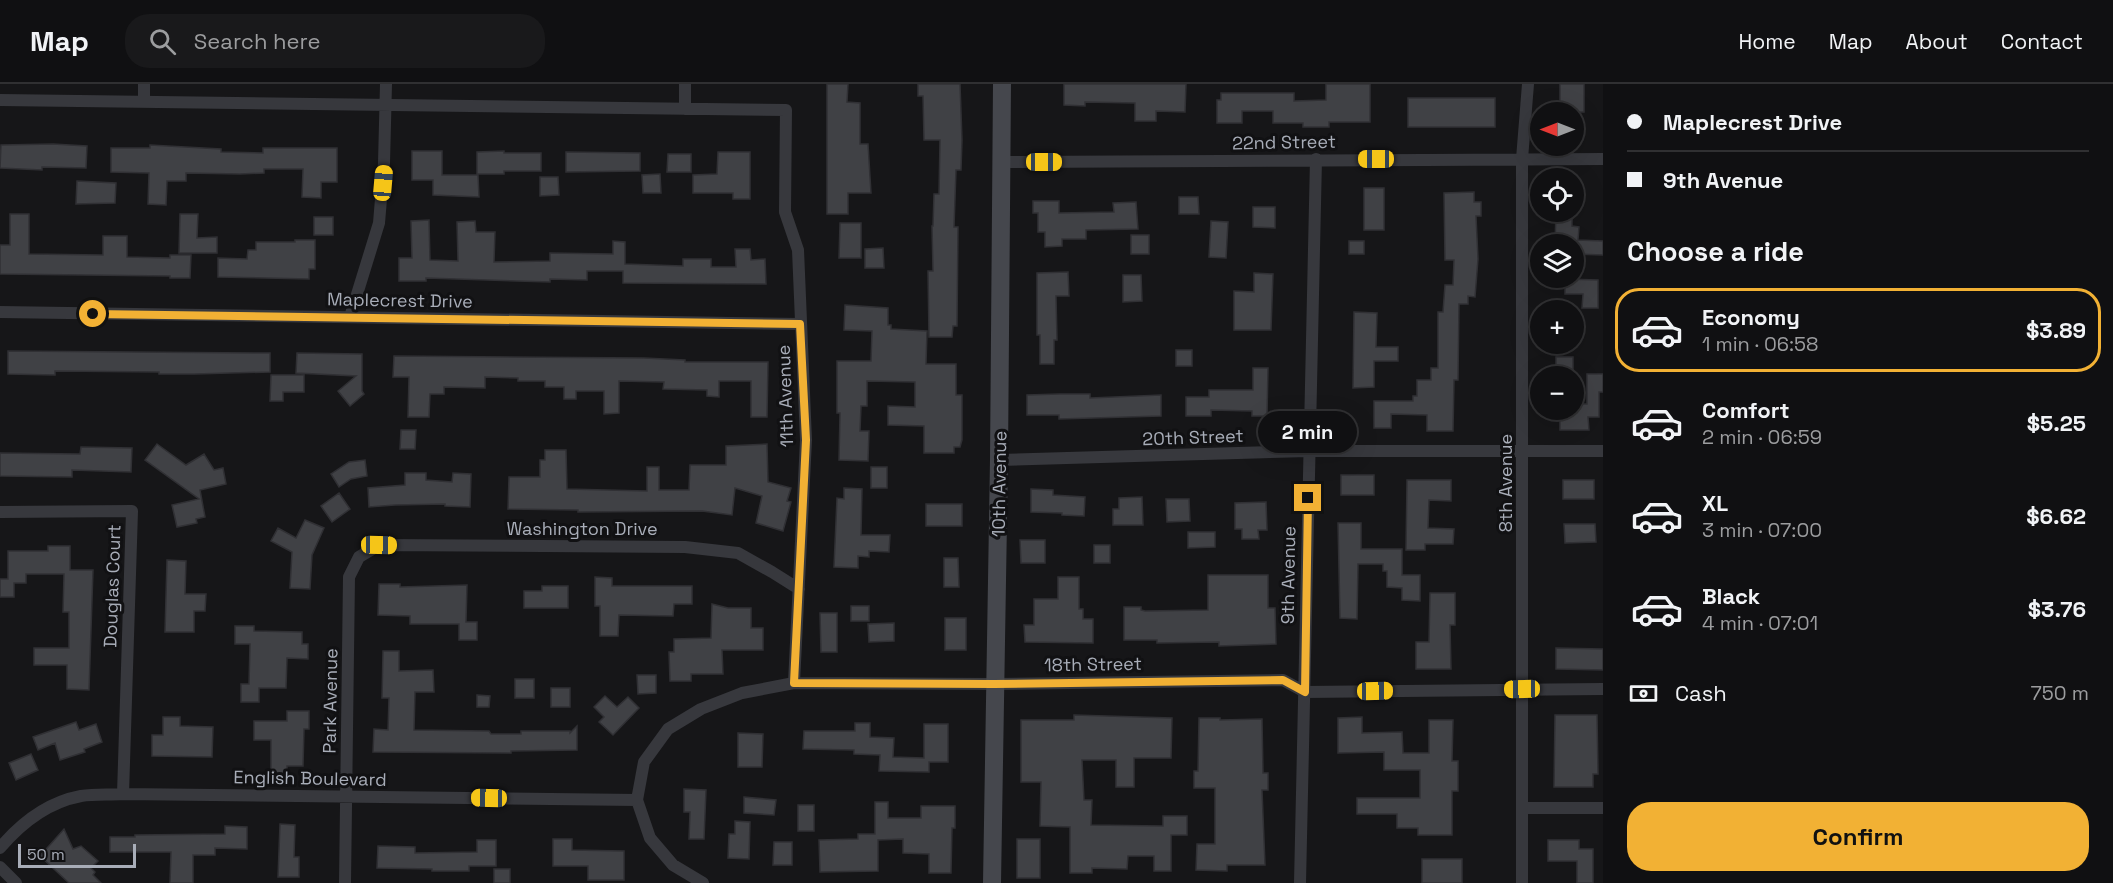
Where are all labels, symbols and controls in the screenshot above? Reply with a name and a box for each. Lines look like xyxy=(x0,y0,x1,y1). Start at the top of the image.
search box xyxy=(125,14,545,68)
text: Map xyxy=(30,23,89,59)
icon: search xyxy=(146,25,179,58)
text: Search here xyxy=(194,27,321,55)
text: Home xyxy=(1738,28,1796,55)
text: Map xyxy=(1829,28,1873,55)
text: About xyxy=(1906,28,1968,55)
text: Contact xyxy=(2001,28,2083,55)
north arrow xyxy=(1530,102,1584,156)
map controls xyxy=(1530,102,1584,420)
text: Maplecrest Drive xyxy=(1663,108,1842,136)
street label: 22nd Street xyxy=(1232,130,1336,154)
car xyxy=(1358,150,1394,168)
car xyxy=(1026,153,1062,171)
car xyxy=(372,164,394,202)
text: 9th Avenue xyxy=(1663,166,1783,194)
button: locate xyxy=(1530,168,1584,222)
button: layers xyxy=(1530,234,1584,288)
text: Choose a ride xyxy=(1627,234,1804,269)
street label: Maplecrest Drive xyxy=(327,287,473,313)
route start xyxy=(79,300,106,327)
button: + xyxy=(1530,300,1584,354)
icon: car xyxy=(1630,303,1684,357)
text: Economy xyxy=(1702,303,1800,331)
text: $3.89 xyxy=(2026,316,2086,344)
text: 1 min · 06:58 xyxy=(1702,331,1818,357)
street label: 11th Avenue xyxy=(772,344,798,448)
button: − xyxy=(1530,366,1584,420)
icon: car xyxy=(1630,396,1684,450)
text: Comfort xyxy=(1702,396,1790,424)
text: $5.25 xyxy=(2027,409,2086,437)
callout: 2 min xyxy=(1258,411,1358,453)
text: 2 min xyxy=(1282,419,1333,445)
street label: 20th Street xyxy=(1142,424,1244,450)
text: 2 min · 06:59 xyxy=(1702,424,1822,450)
street label: 10th Avenue xyxy=(987,431,1011,537)
street label: 8th Avenue xyxy=(1494,434,1517,532)
route end xyxy=(1294,484,1321,511)
icon: car xyxy=(1630,489,1684,543)
text: XL xyxy=(1702,489,1728,517)
text: $6.62 xyxy=(2026,502,2086,530)
street label: Washington Drive xyxy=(506,517,658,540)
text: 3 min · 07:00 xyxy=(1702,517,1822,543)
street label: Douglas Court xyxy=(98,524,126,648)
street label: 9th Avenue xyxy=(1276,526,1300,624)
car xyxy=(361,536,397,554)
icon: car xyxy=(1630,582,1684,636)
text: Black xyxy=(1702,582,1760,610)
text: $3.76 xyxy=(2028,595,2086,623)
text: 4 min · 07:01 xyxy=(1702,610,1818,636)
street label: Park Avenue xyxy=(318,648,342,754)
street label: 18th Street xyxy=(1044,652,1142,676)
icon: cash xyxy=(1627,677,1660,710)
text: Cash xyxy=(1675,679,1727,707)
car xyxy=(1504,680,1540,698)
text: 750 m xyxy=(2031,680,2089,706)
car xyxy=(1357,682,1393,700)
street label: English Boulevard xyxy=(233,765,387,791)
car xyxy=(471,789,507,807)
button: Confirm xyxy=(1627,802,2089,871)
scale bar xyxy=(18,841,136,868)
text: 50 m xyxy=(27,844,65,865)

